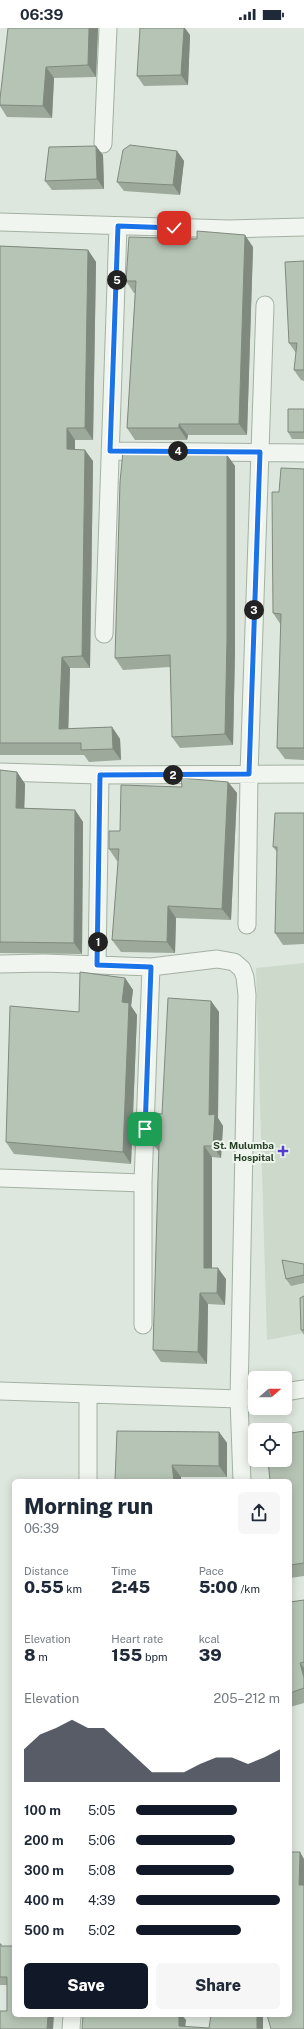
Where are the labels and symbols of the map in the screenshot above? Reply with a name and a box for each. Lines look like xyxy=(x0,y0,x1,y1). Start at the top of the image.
pin xyxy=(157,211,191,245)
pin: 5 xyxy=(107,270,127,290)
pin: 4 xyxy=(168,441,188,461)
pin: 3 xyxy=(244,600,264,620)
pin: 2 xyxy=(163,765,183,785)
pin: 1 xyxy=(88,932,108,952)
pin xyxy=(128,1112,162,1146)
place label: St. Mulumba Hospital xyxy=(213,1139,274,1163)
marker: St. Mulumba Hospital xyxy=(277,1145,289,1157)
north arrow xyxy=(248,1371,292,1415)

